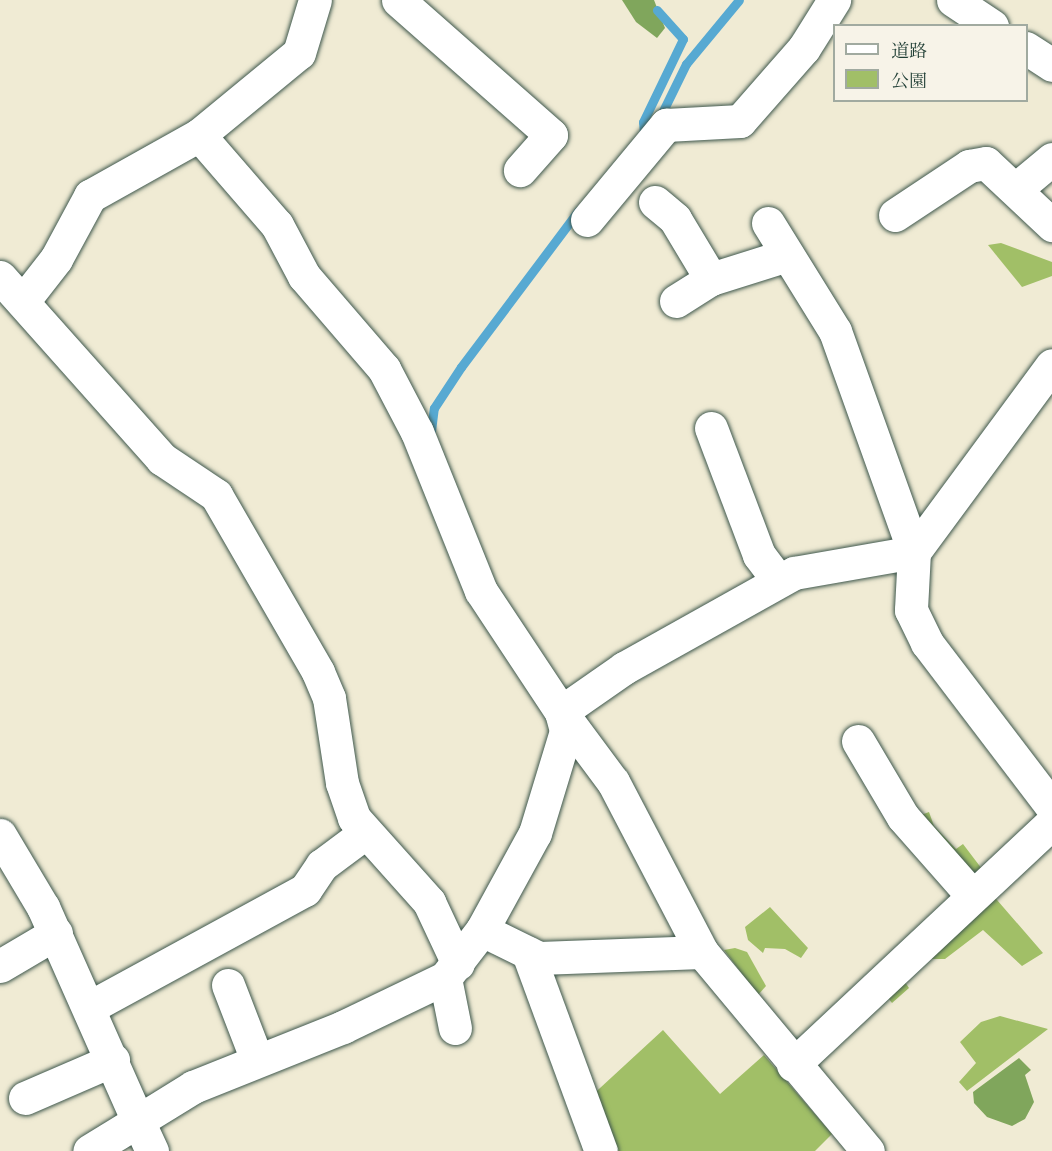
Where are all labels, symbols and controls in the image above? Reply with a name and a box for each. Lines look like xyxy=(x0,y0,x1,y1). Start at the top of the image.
legend xyxy=(833,24,1028,102)
text: 道路 xyxy=(891,40,927,62)
text: 公園 xyxy=(891,70,927,92)

